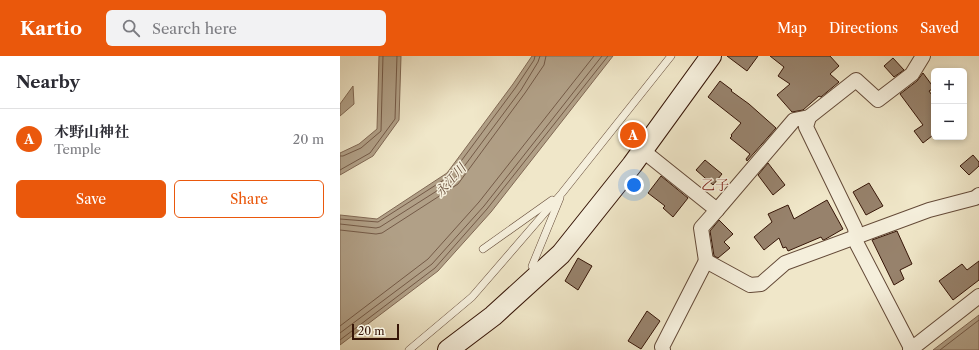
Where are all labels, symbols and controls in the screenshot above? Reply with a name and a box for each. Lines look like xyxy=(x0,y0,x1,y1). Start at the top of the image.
search box xyxy=(106,10,386,46)
text: Kartio xyxy=(20,17,82,40)
icon: search xyxy=(120,17,142,39)
text: Search here xyxy=(152,19,237,38)
text: Map xyxy=(777,19,807,37)
text: Directions xyxy=(829,19,898,37)
text: Saved xyxy=(920,19,959,37)
map controls xyxy=(931,68,967,140)
button: + xyxy=(931,68,967,104)
text: Nearby xyxy=(16,72,80,92)
button: − xyxy=(931,104,967,140)
pin: A xyxy=(620,120,646,150)
text: 木野山神社 xyxy=(54,122,129,141)
text: A xyxy=(24,131,34,147)
text: 20 m xyxy=(293,131,324,147)
text: Temple xyxy=(54,141,101,157)
water label: 永江川 xyxy=(431,159,470,200)
your location xyxy=(624,175,644,195)
district label: 乙子 xyxy=(701,176,729,194)
button: Save xyxy=(16,180,166,218)
button: Share xyxy=(174,180,324,218)
scale bar xyxy=(352,322,399,341)
text: 20 m xyxy=(358,324,384,338)

